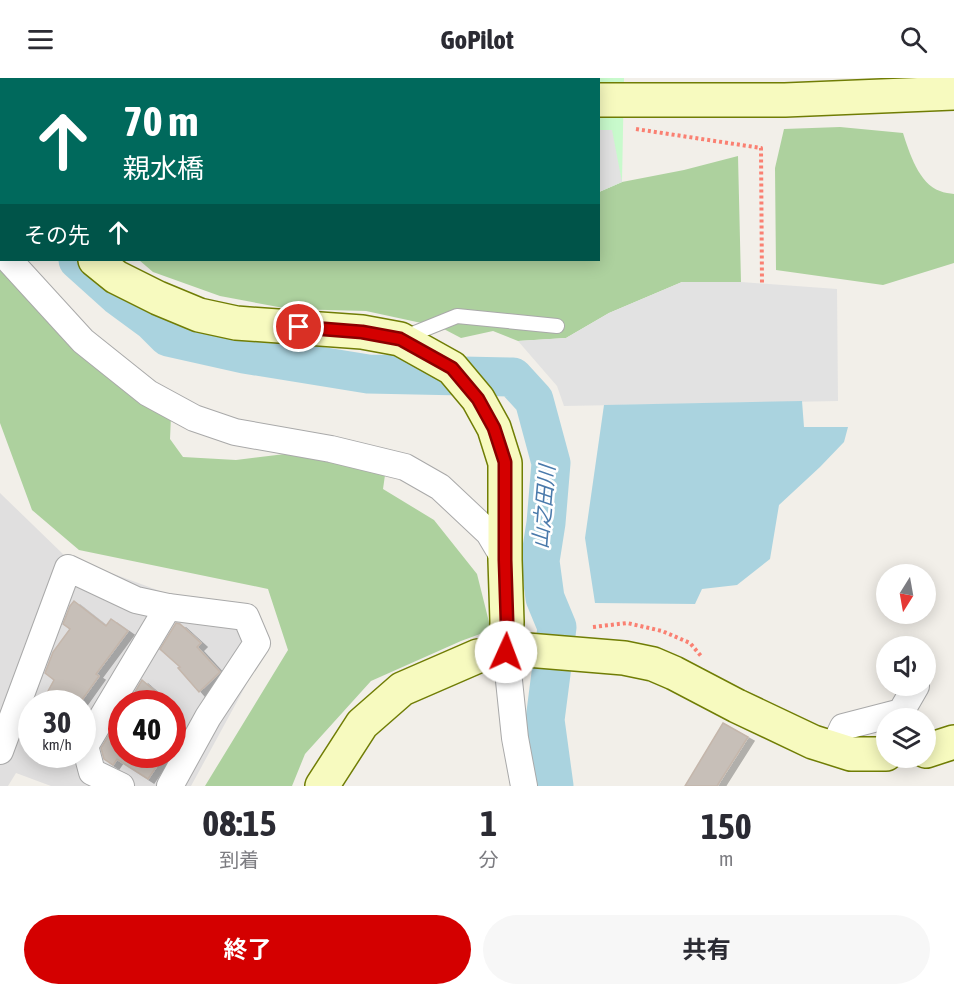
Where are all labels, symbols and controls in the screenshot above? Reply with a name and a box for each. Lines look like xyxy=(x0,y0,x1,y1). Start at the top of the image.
icon: menu xyxy=(24,23,57,56)
icon: search xyxy=(897,23,930,56)
text: GoPilot xyxy=(440,24,514,55)
text: 70 m xyxy=(123,97,198,145)
icon: ahead xyxy=(24,102,102,180)
text: 親水橋 xyxy=(123,153,204,184)
icon: ahead xyxy=(102,216,135,249)
text: その先 xyxy=(24,222,90,248)
pin xyxy=(273,301,324,352)
icon: arrive xyxy=(282,310,315,343)
water label: 山之田川 xyxy=(527,462,559,550)
north arrow xyxy=(876,564,936,624)
map controls xyxy=(876,564,936,768)
position arrow xyxy=(474,620,538,684)
button: sound xyxy=(876,636,936,696)
speed limit sign: 40 xyxy=(108,690,186,768)
text: 30 xyxy=(43,705,71,739)
button: layers xyxy=(876,708,936,768)
text: km/h xyxy=(42,736,72,753)
text: 08:15 xyxy=(202,802,276,844)
text: 1 xyxy=(480,802,497,844)
text: 150 xyxy=(701,805,752,847)
text: m xyxy=(719,847,734,870)
text: 到着 xyxy=(219,848,259,871)
text: 分 xyxy=(479,848,499,871)
button: 終了 xyxy=(24,915,471,984)
button: 共有 xyxy=(483,915,930,984)

